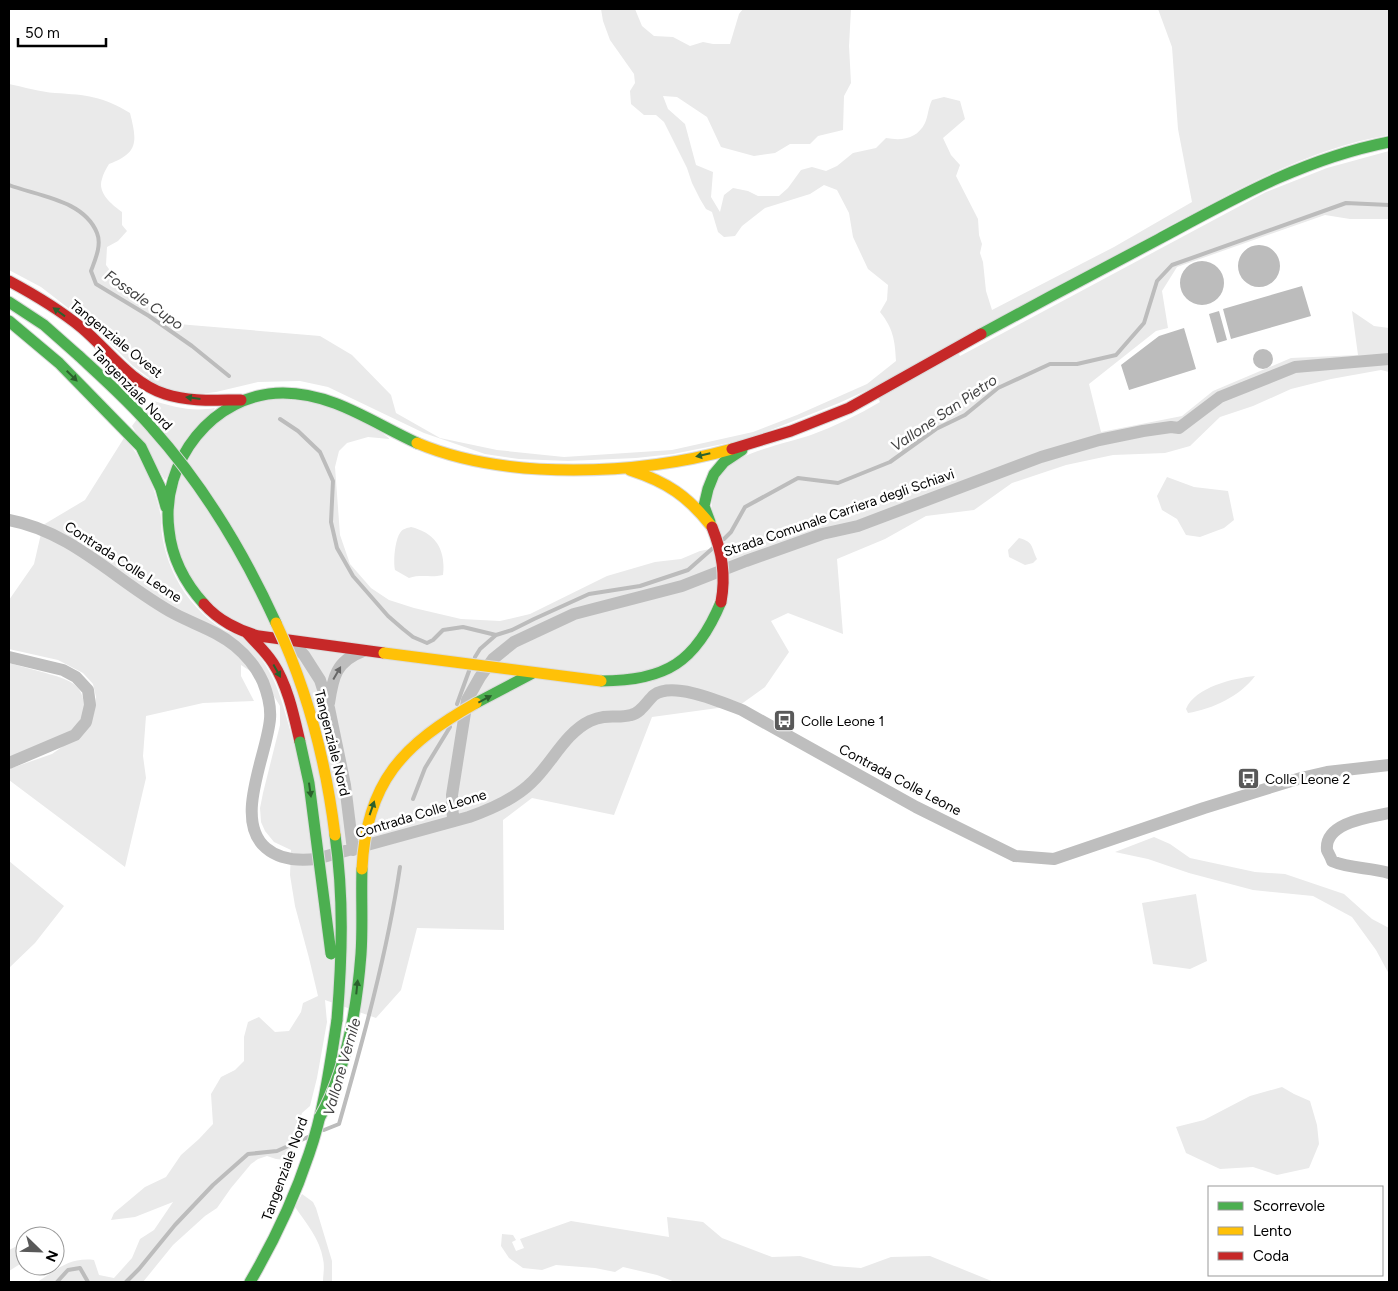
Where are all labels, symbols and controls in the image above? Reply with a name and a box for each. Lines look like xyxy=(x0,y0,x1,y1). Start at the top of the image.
scale bar xyxy=(18,15,105,47)
text: 50 m xyxy=(25,24,60,42)
water label: Fossale Cupo xyxy=(101,266,187,334)
street label: Tangenziale Ovest xyxy=(66,296,166,382)
one-way arrow xyxy=(52,307,66,317)
street label: Tangenziale Nord xyxy=(88,344,176,434)
one-way arrow xyxy=(66,370,78,382)
water label: Vallone San Pietro xyxy=(887,371,1001,455)
one-way arrow xyxy=(184,394,200,402)
one-way arrow xyxy=(695,451,710,459)
street label: Strada Comunale Carriera degli Schiavi xyxy=(721,465,957,561)
street label: Contrada Colle Leone xyxy=(61,518,185,606)
one-way arrow xyxy=(273,664,281,679)
one-way arrow xyxy=(333,665,341,680)
street label: Tangenziale Nord xyxy=(311,688,353,798)
one-way arrow xyxy=(478,695,492,703)
bus stop icon: Colle Leone 1 xyxy=(773,709,797,733)
place label: Colle Leone 1 xyxy=(801,713,884,730)
street label: Contrada Colle Leone xyxy=(836,741,964,820)
bus stop icon: Colle Leone 2 xyxy=(1237,767,1261,791)
place label: Colle Leone 2 xyxy=(1265,771,1350,788)
one-way arrow xyxy=(306,782,314,798)
street label: Contrada Colle Leone xyxy=(354,786,489,842)
one-way arrow xyxy=(369,801,376,816)
one-way arrow xyxy=(354,979,362,995)
water label: Vallone Vernile xyxy=(319,1016,365,1118)
street label: Tangenziale Nord xyxy=(258,1115,312,1223)
legend xyxy=(1208,1186,1383,1276)
text: Scorrevole xyxy=(1253,1197,1325,1215)
text: Lento xyxy=(1253,1222,1292,1240)
north arrow xyxy=(15,1226,65,1276)
text: Coda xyxy=(1253,1247,1289,1265)
text: N xyxy=(42,1248,61,1264)

